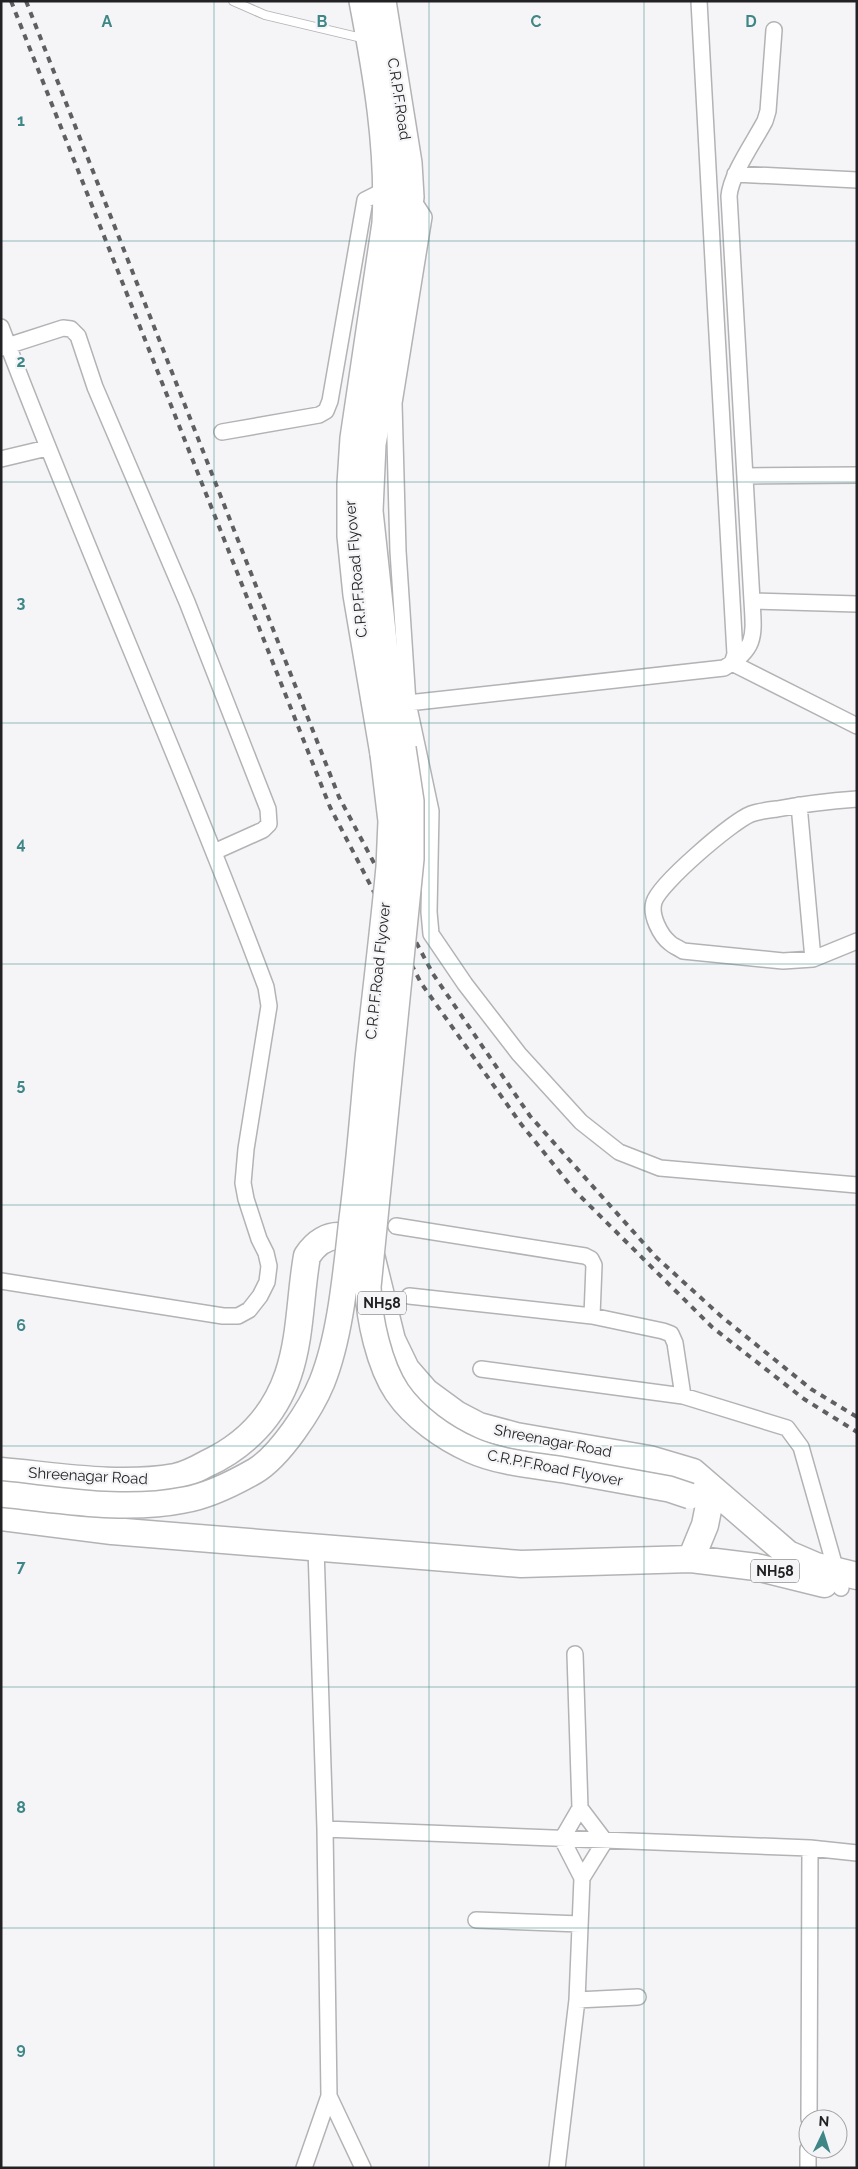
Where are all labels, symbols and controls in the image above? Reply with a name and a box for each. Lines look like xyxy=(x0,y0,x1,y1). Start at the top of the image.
text: A xyxy=(102,12,113,31)
text: B xyxy=(317,12,328,31)
text: C xyxy=(531,12,542,31)
text: D xyxy=(745,12,757,31)
street label: C.R.P.F.Road xyxy=(384,57,414,141)
text: 1 xyxy=(17,111,25,130)
text: 2 xyxy=(16,352,26,371)
street label: C.R.P.F.Road Flyover xyxy=(341,499,371,638)
text: 3 xyxy=(17,593,26,612)
text: 4 xyxy=(16,834,26,853)
street label: C.R.P.F.Road Flyover xyxy=(362,901,394,1040)
text: 5 xyxy=(17,1075,26,1094)
road number: NH58 xyxy=(358,1292,406,1315)
text: 6 xyxy=(16,1316,26,1335)
street label: Shreenagar Road xyxy=(493,1421,613,1461)
street label: C.R.P.F.Road Flyover xyxy=(486,1446,625,1490)
street label: Shreenagar Road xyxy=(28,1464,148,1488)
text: 7 xyxy=(17,1557,26,1576)
road number: NH58 xyxy=(751,1560,799,1582)
text: 8 xyxy=(16,1798,26,1817)
text: 9 xyxy=(16,2039,26,2058)
north arrow xyxy=(798,2109,848,2159)
text: N xyxy=(818,2113,830,2129)

